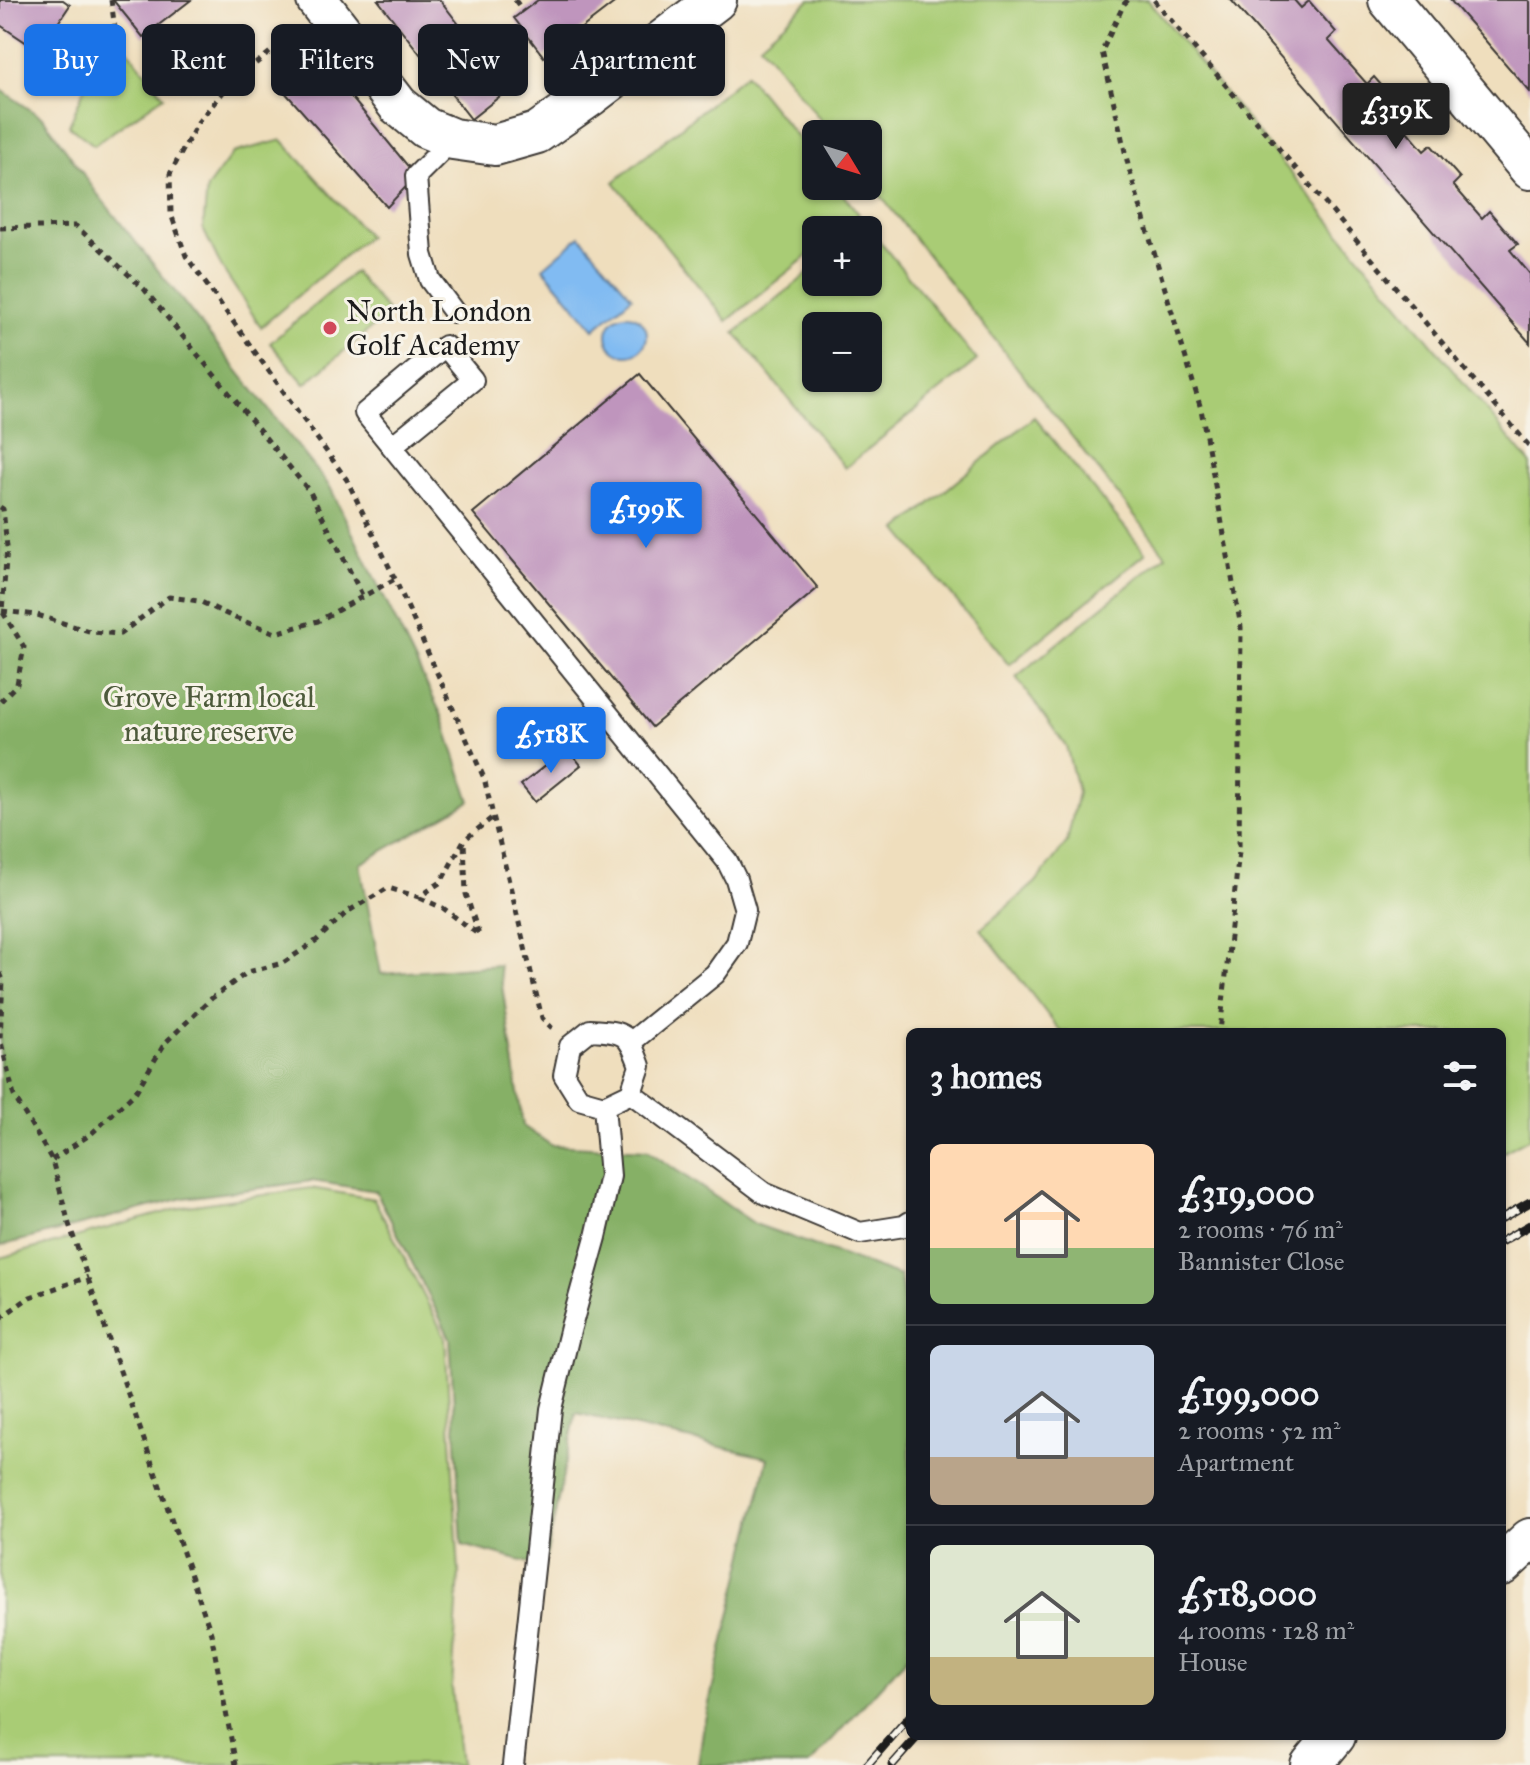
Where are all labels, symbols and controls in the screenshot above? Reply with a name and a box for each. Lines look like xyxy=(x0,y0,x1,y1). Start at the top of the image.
chip: Buy xyxy=(24,24,126,96)
chip: Rent xyxy=(142,24,255,96)
chip: Filters xyxy=(271,24,402,96)
chip: New xyxy=(418,24,528,96)
chip: Apartment xyxy=(544,24,725,96)
pin: £319K xyxy=(1340,83,1452,151)
text: £319K xyxy=(1361,93,1431,125)
north arrow xyxy=(802,120,882,200)
map controls xyxy=(802,120,882,392)
button: + xyxy=(802,216,882,296)
place label: North London Golf Academy xyxy=(346,293,532,363)
button: − xyxy=(802,312,882,392)
marker: North London Golf Academy xyxy=(321,319,339,337)
pin: £199K xyxy=(590,482,702,550)
text: £199K xyxy=(609,492,683,524)
park label: Grove Farm local nature reserve xyxy=(103,679,316,749)
pin: £518K xyxy=(495,707,607,775)
text: £518K xyxy=(515,717,587,749)
icon: filters xyxy=(1438,1054,1482,1098)
text: 3 homes xyxy=(930,1056,1042,1097)
text: £319,000 xyxy=(1178,1172,1315,1213)
icon: home xyxy=(994,1176,1090,1272)
text: 2 rooms · 76 m² xyxy=(1178,1213,1343,1245)
text: Bannister Close xyxy=(1178,1245,1345,1277)
text: £199,000 xyxy=(1178,1373,1320,1414)
icon: home xyxy=(994,1377,1090,1473)
text: 2 rooms · 52 m² xyxy=(1178,1414,1341,1446)
text: Apartment xyxy=(1178,1446,1294,1478)
text: £518,000 xyxy=(1178,1573,1317,1614)
icon: home xyxy=(994,1577,1090,1673)
text: 4 rooms · 128 m² xyxy=(1178,1614,1354,1646)
text: House xyxy=(1178,1646,1248,1678)

